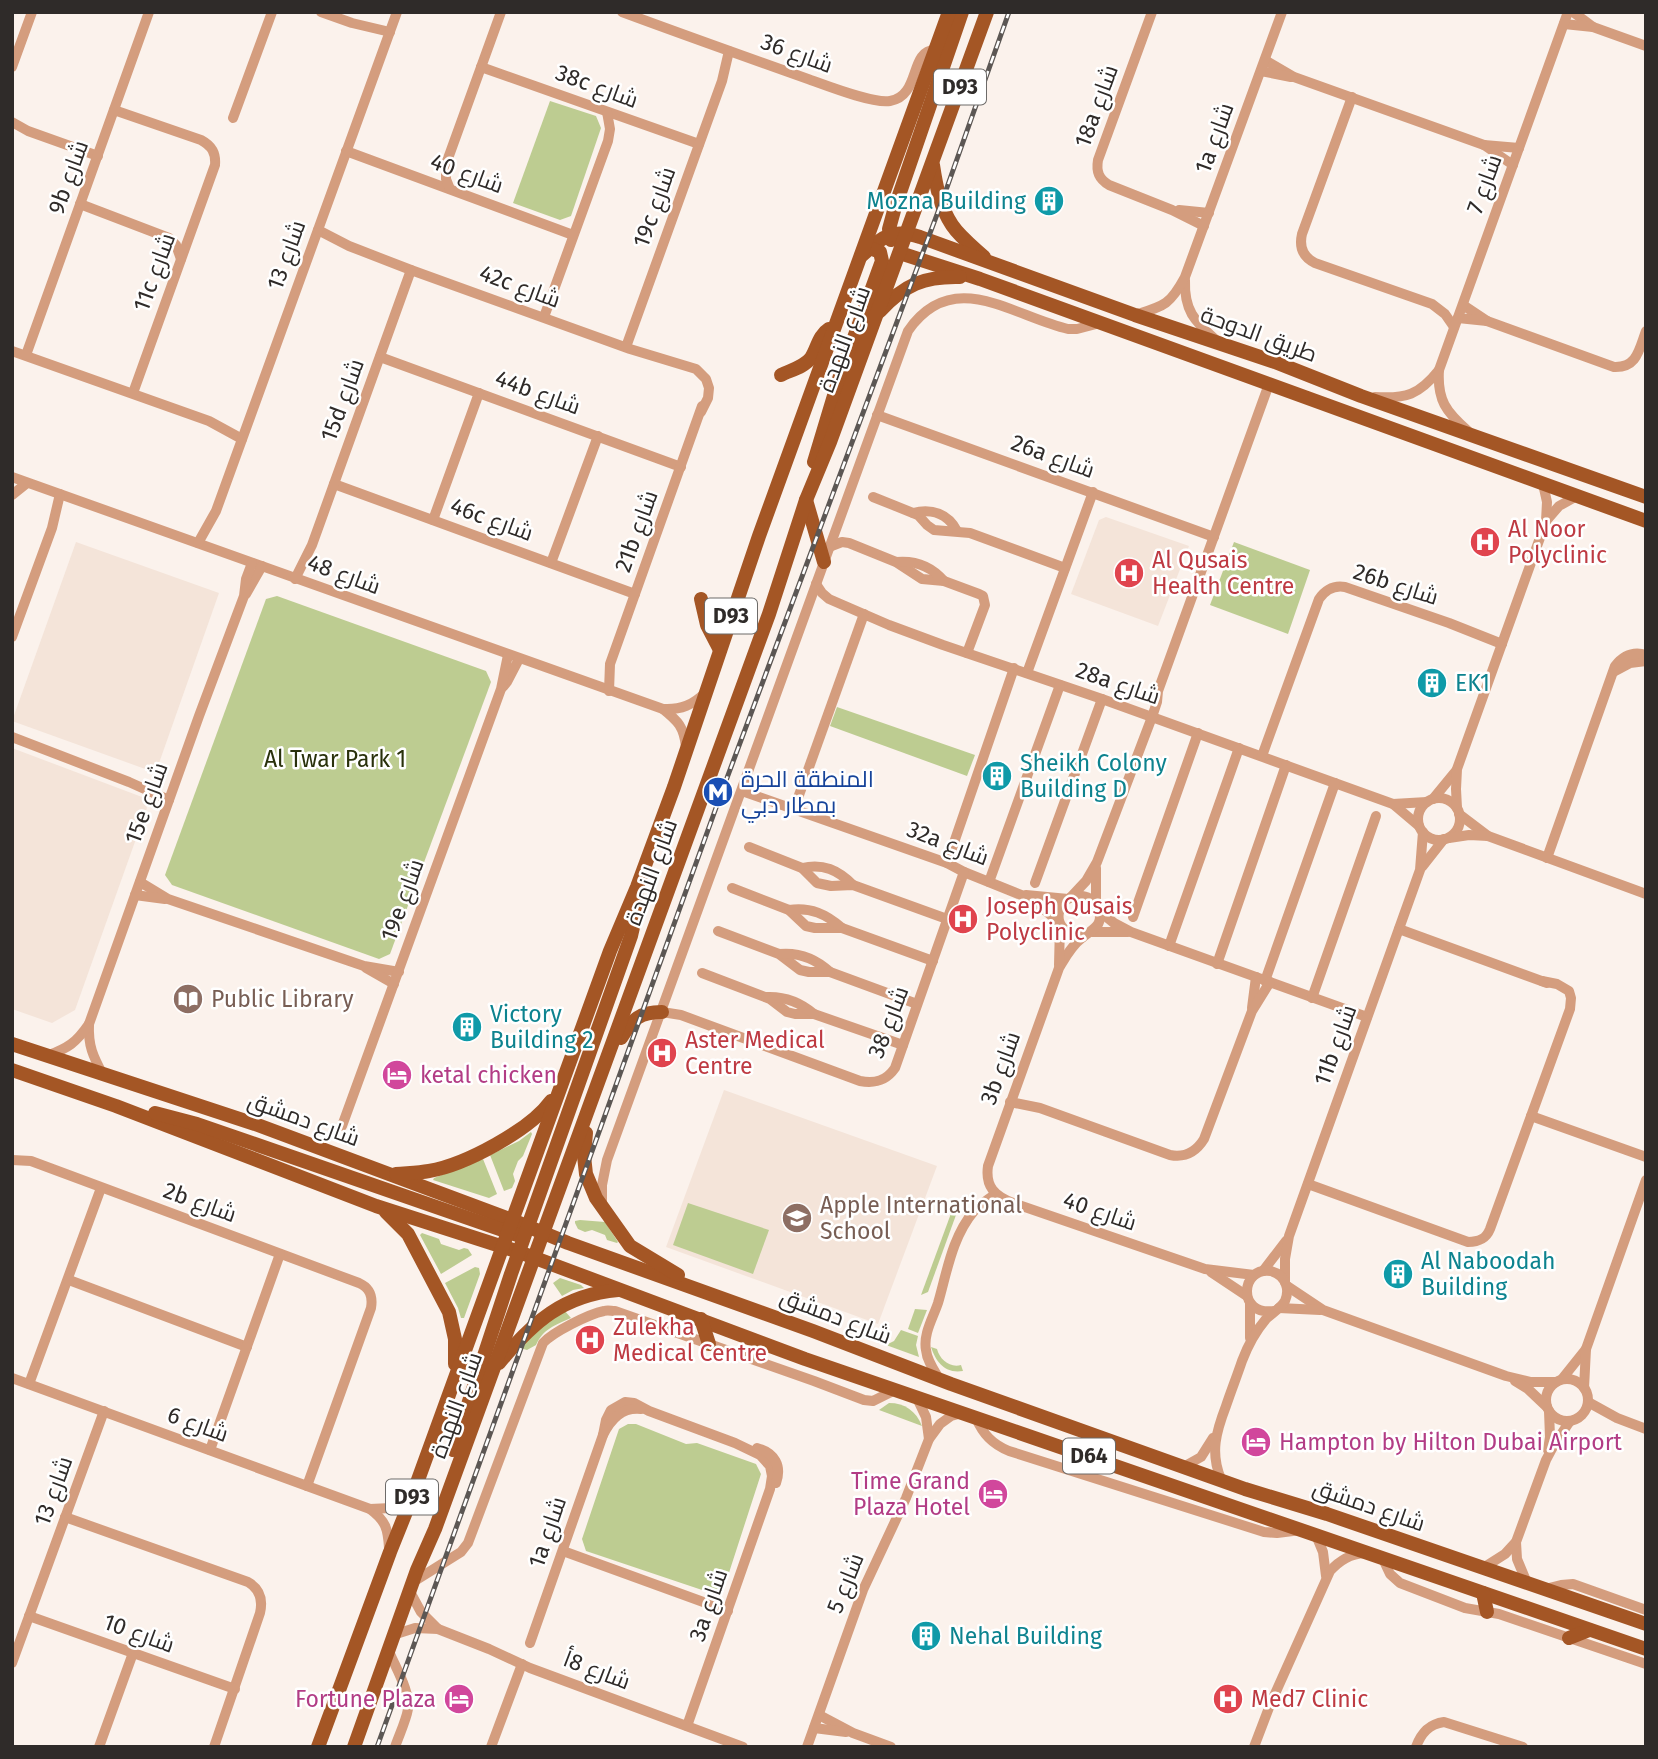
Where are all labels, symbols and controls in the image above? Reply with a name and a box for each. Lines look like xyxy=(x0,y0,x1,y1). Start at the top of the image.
street label: شارع 36 xyxy=(757,27,837,81)
street label: 38c شارع xyxy=(551,58,642,116)
street label: 18a شارع xyxy=(1068,61,1126,152)
road number: D93 xyxy=(934,70,986,104)
street label: 1a شارع xyxy=(1188,99,1242,178)
street label: 9b شارع xyxy=(42,136,96,218)
street label: شارع 40 xyxy=(426,147,507,201)
street label: شارع 7 xyxy=(1460,151,1509,218)
street label: 19c شارع xyxy=(627,163,683,252)
building icon: Mozna Building xyxy=(1032,184,1066,218)
place label: Mozna Building xyxy=(867,187,1026,215)
street label: شارع 13 xyxy=(261,216,313,294)
street label: 11c شارع xyxy=(127,229,183,316)
street label: 42c شارع xyxy=(475,258,564,315)
street label: شارع النهدة xyxy=(812,282,878,397)
street label: طريق الدوحة xyxy=(1197,300,1321,368)
street label: 15d شارع xyxy=(314,355,372,446)
street label: 44b شارع xyxy=(491,364,585,422)
street label: 26a شارع xyxy=(1007,428,1099,486)
street label: 21b شارع xyxy=(608,486,666,576)
street label: 46c شارع xyxy=(446,491,537,549)
place label: Al Noor Polyclinic xyxy=(1508,515,1607,569)
hospital icon: Al Noor Polyclinic xyxy=(1468,525,1502,559)
place label: Al Qusais Health Centre xyxy=(1152,546,1294,600)
street label: شارع 48 xyxy=(303,548,384,602)
hospital icon: Al Qusais Health Centre xyxy=(1112,556,1146,590)
street label: 26b شارع xyxy=(1349,557,1442,613)
road number: D93 xyxy=(705,598,757,634)
street label: 28a شارع xyxy=(1072,656,1164,712)
building icon: EK1 xyxy=(1415,666,1449,700)
place label: EK1 xyxy=(1455,669,1490,697)
park label: Al Twar Park 1 xyxy=(264,745,406,773)
place label: Sheikh Colony Building D xyxy=(1020,749,1168,803)
street label: 15e شارع xyxy=(118,758,176,848)
building icon: Sheikh Colony Building D xyxy=(980,759,1014,793)
place label: المنطقة الحرة بمطار دبي xyxy=(741,765,874,823)
metro station icon: المنطقة الحرة بمطار دبي xyxy=(701,775,735,809)
street label: شارع النهدة xyxy=(619,815,685,930)
street label: 32a شارع xyxy=(902,815,993,873)
street label: 19e شارع xyxy=(374,855,432,946)
place label: Joseph Qusais Polyclinic xyxy=(986,892,1133,946)
hospital icon: Joseph Qusais Polyclinic xyxy=(946,902,980,936)
library icon: Public Library xyxy=(171,982,205,1016)
street label: شارع 38 xyxy=(862,982,916,1063)
place label: Public Library xyxy=(211,985,354,1013)
place label: Victory Building 2 xyxy=(490,1000,594,1054)
street label: 11b شارع xyxy=(1307,1001,1364,1090)
building icon: Victory Building 2 xyxy=(450,1010,484,1044)
place label: Aster Medical Centre xyxy=(685,1026,825,1080)
street label: 3b شارع xyxy=(974,1028,1028,1109)
hospital icon: Aster Medical Centre xyxy=(645,1036,679,1070)
hotel icon: ketal chicken xyxy=(380,1058,414,1092)
place label: ketal chicken xyxy=(420,1061,557,1089)
street label: شارع دمشق xyxy=(244,1086,364,1154)
street label: 2b شارع xyxy=(159,1176,240,1230)
street label: شارع 40 xyxy=(1059,1185,1140,1238)
place label: Apple International School xyxy=(820,1191,1022,1245)
school or university icon: Apple International School xyxy=(780,1201,814,1235)
place label: Al Naboodah Building xyxy=(1421,1247,1556,1301)
building icon: Al Naboodah Building xyxy=(1381,1257,1415,1291)
street label: شارع دمشق xyxy=(776,1282,896,1352)
place label: Zulekha Medical Centre xyxy=(613,1313,767,1367)
hospital icon: Zulekha Medical Centre xyxy=(573,1323,607,1357)
street label: شارع النهدة xyxy=(424,1348,490,1463)
street label: شارع 6 xyxy=(163,1400,232,1450)
hotel icon: Hampton by Hilton Dubai Airport xyxy=(1239,1425,1273,1459)
place label: Hampton by Hilton Dubai Airport xyxy=(1279,1428,1623,1456)
road number: D64 xyxy=(1063,1438,1115,1474)
street label: شارع 13 xyxy=(28,1452,80,1530)
place label: Time Grand Plaza Hotel xyxy=(851,1467,970,1521)
street label: شارع دمشق xyxy=(1309,1473,1429,1539)
hotel icon: Time Grand Plaza Hotel xyxy=(976,1477,1010,1511)
road number: D93 xyxy=(386,1480,438,1514)
street label: 1a شارع xyxy=(522,1493,574,1572)
street label: شارع 5 xyxy=(820,1549,871,1618)
street label: 3a شارع xyxy=(683,1565,735,1646)
street label: شارع 10 xyxy=(99,1607,178,1661)
building icon: Nehal Building xyxy=(909,1619,943,1653)
place label: Nehal Building xyxy=(949,1622,1102,1650)
street label: شارع 8أ xyxy=(559,1644,635,1697)
hotel icon: Fortune Plaza xyxy=(442,1682,476,1716)
hospital icon: Med7 Clinic xyxy=(1211,1682,1245,1716)
place label: Fortune Plaza xyxy=(295,1685,436,1713)
place label: Med7 Clinic xyxy=(1251,1685,1368,1713)

